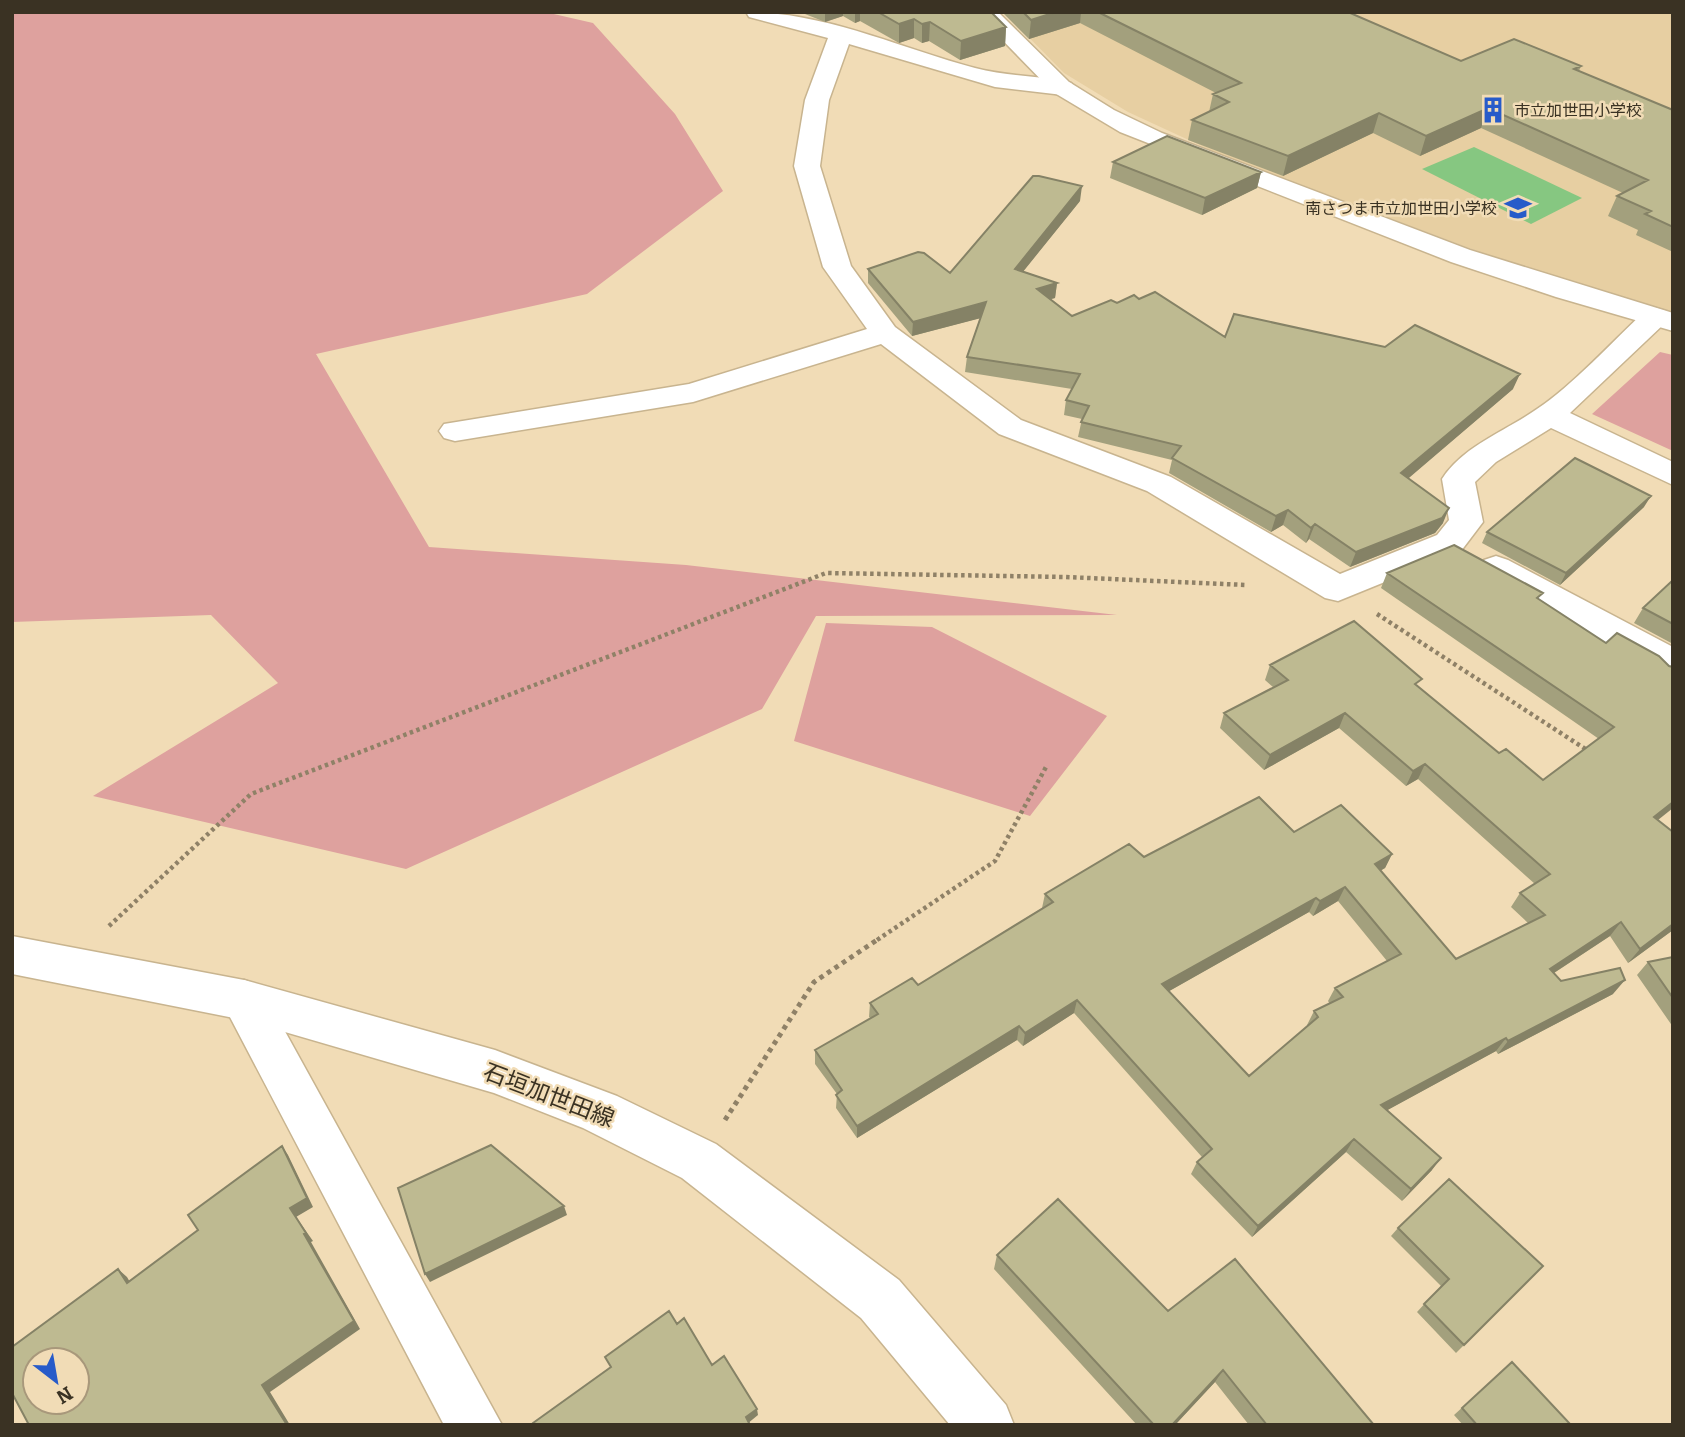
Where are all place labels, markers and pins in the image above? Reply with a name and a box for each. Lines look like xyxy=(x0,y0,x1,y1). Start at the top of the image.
building icon: 市立加世田小学校 xyxy=(1478,95,1508,125)
place label: 市立加世田小学校 xyxy=(1514,101,1642,120)
school or university icon: 南さつま市立加世田小学校 xyxy=(1503,193,1533,223)
place label: 南さつま市立加世田小学校 xyxy=(1305,199,1497,218)

